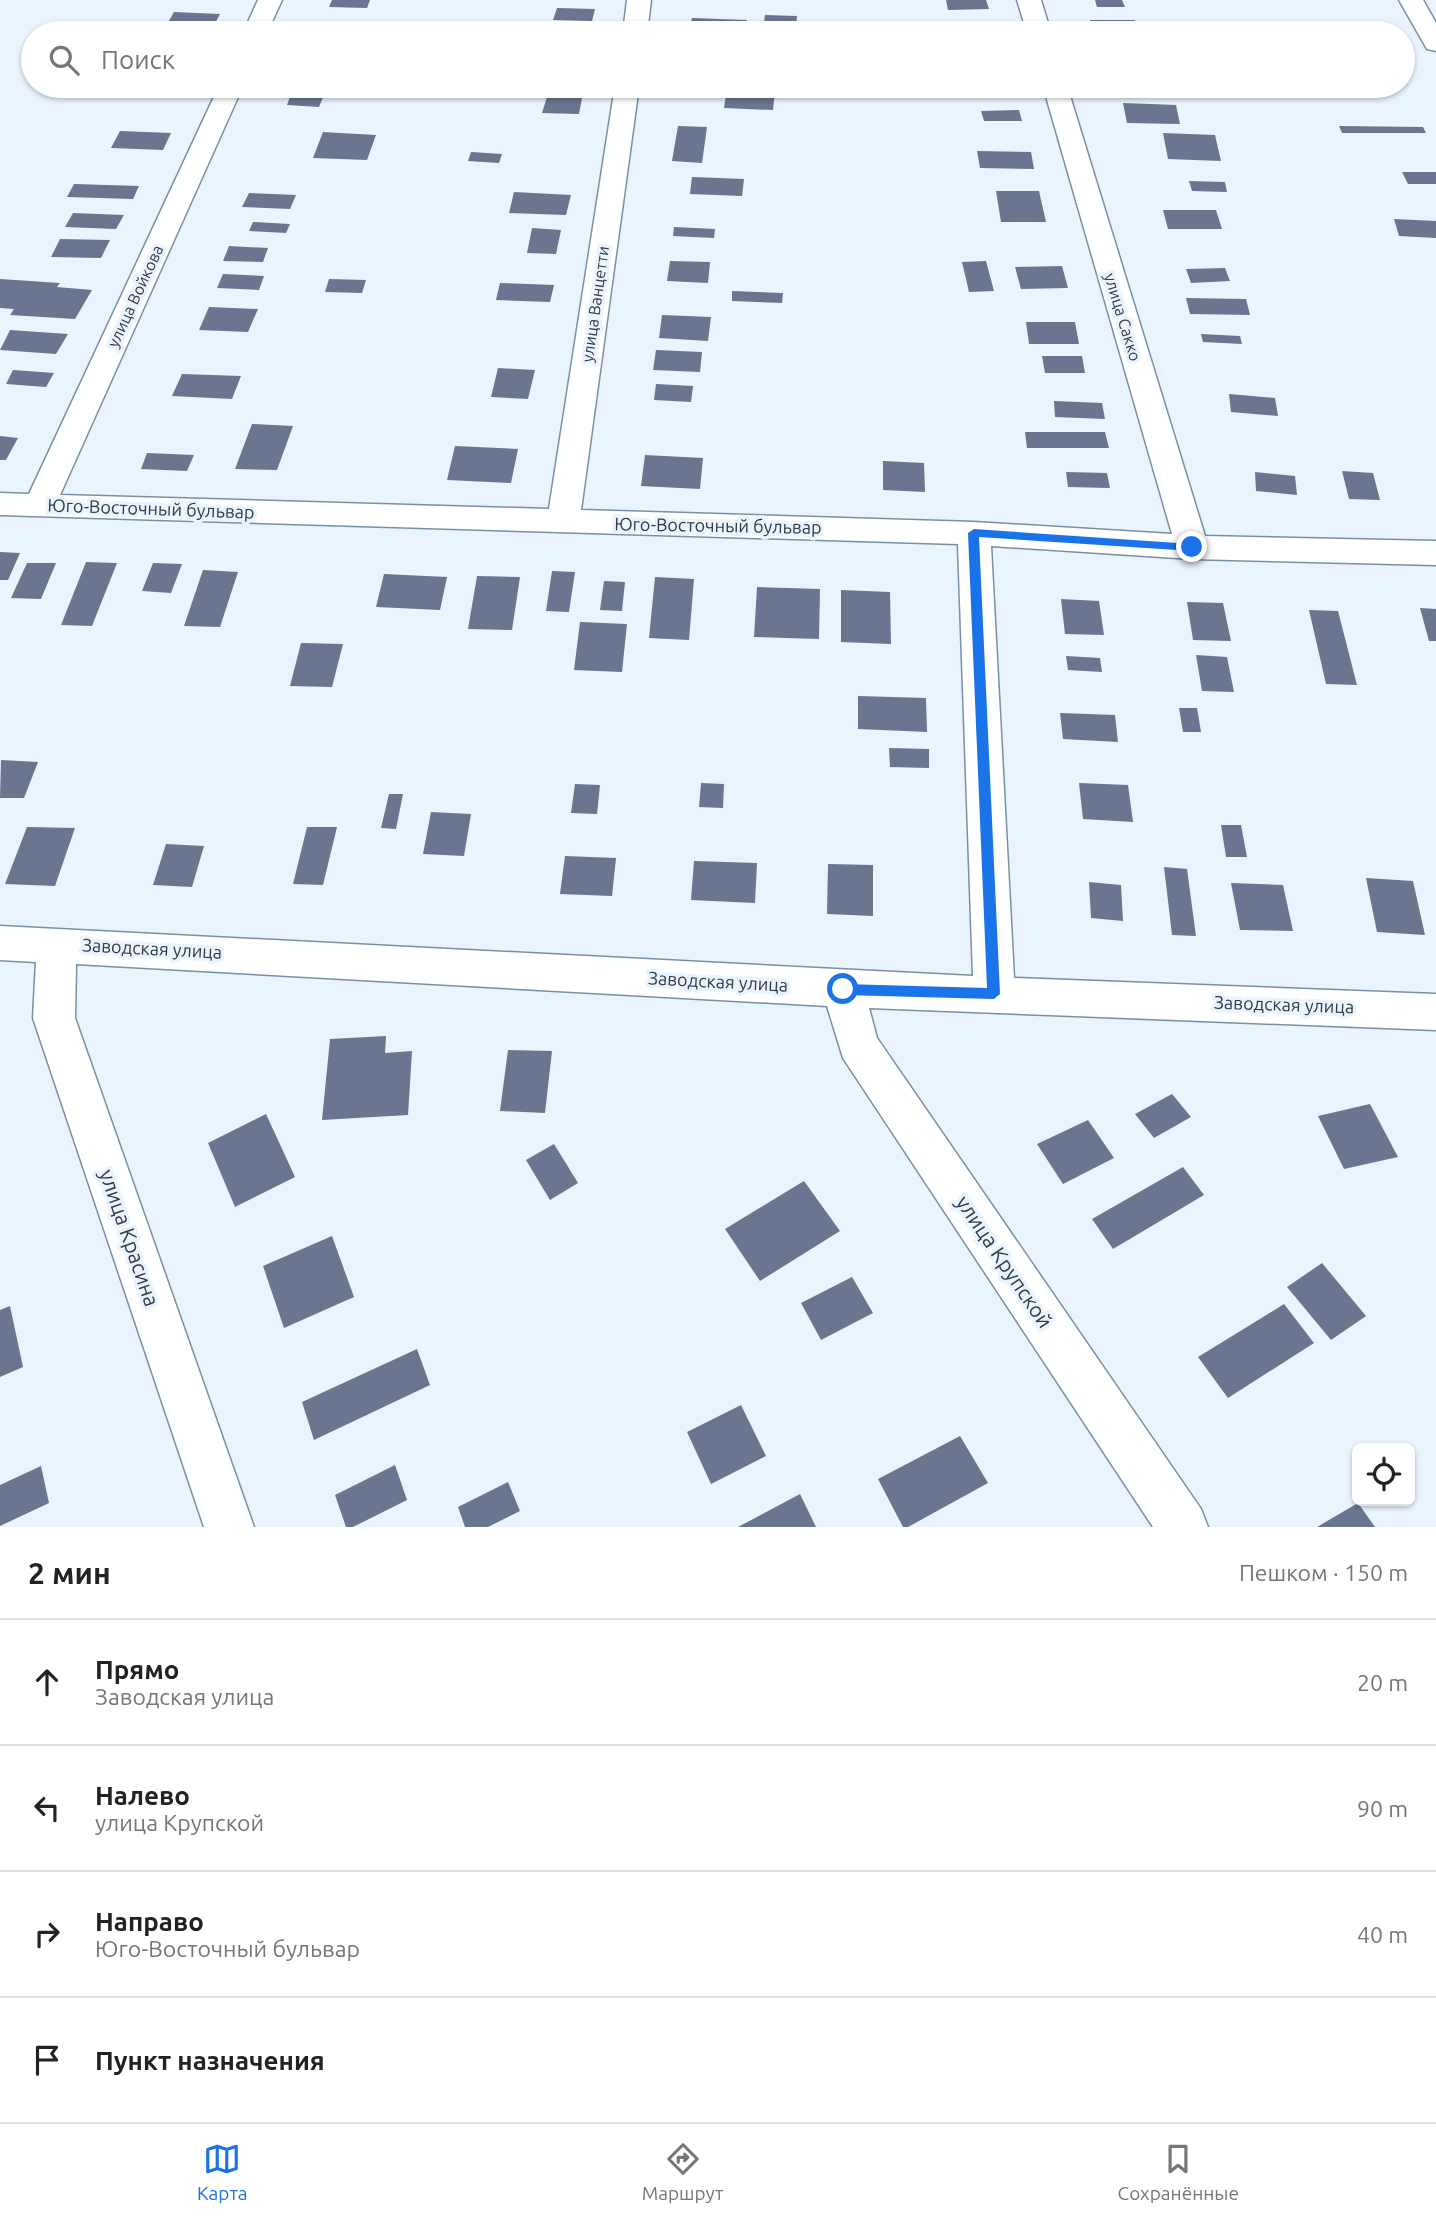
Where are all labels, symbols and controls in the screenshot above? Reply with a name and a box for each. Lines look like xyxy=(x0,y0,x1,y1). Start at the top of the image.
search box xyxy=(21,21,1415,98)
icon: search xyxy=(45,41,83,79)
text: Поиск xyxy=(101,45,175,74)
street label: улица Войкова xyxy=(103,242,167,350)
street label: улица Ванцетти xyxy=(578,245,612,363)
street label: улица Сакко xyxy=(1101,271,1145,363)
street label: Юго-Восточный бульвар xyxy=(47,494,255,522)
street label: Юго-Восточный бульвар xyxy=(614,513,822,537)
route end xyxy=(1176,531,1207,562)
street label: Заводская улица xyxy=(81,934,223,962)
street label: Заводская улица xyxy=(647,967,789,995)
route start xyxy=(827,973,858,1004)
street label: Заводская улица xyxy=(1214,992,1354,1016)
street label: улица Красина xyxy=(95,1166,165,1309)
street label: улица Крупской xyxy=(952,1191,1058,1332)
map controls xyxy=(1352,1443,1415,1506)
button: locate xyxy=(1352,1443,1415,1506)
text: 2 мин xyxy=(28,1556,111,1590)
text: Пешком · 150 m xyxy=(1239,1560,1408,1585)
text: Прямо xyxy=(95,1655,179,1684)
icon: ahead xyxy=(28,1663,66,1701)
text: 20 m xyxy=(1357,1670,1408,1695)
text: Заводская улица xyxy=(95,1684,274,1709)
text: Налево xyxy=(95,1781,190,1810)
icon: left xyxy=(28,1789,66,1827)
text: 90 m xyxy=(1357,1796,1408,1821)
text: улица Крупской xyxy=(95,1810,264,1835)
text: Направо xyxy=(95,1907,204,1936)
icon: right xyxy=(28,1915,66,1953)
text: 40 m xyxy=(1357,1922,1408,1947)
text: Юго-Восточный бульвар xyxy=(95,1936,360,1961)
icon: arrive xyxy=(28,2041,66,2079)
text: Пункт назначения xyxy=(95,2046,325,2075)
tab: Карта xyxy=(197,2140,248,2204)
tab: Маршрут xyxy=(642,2140,724,2204)
tab: Сохранённые xyxy=(1118,2140,1239,2204)

